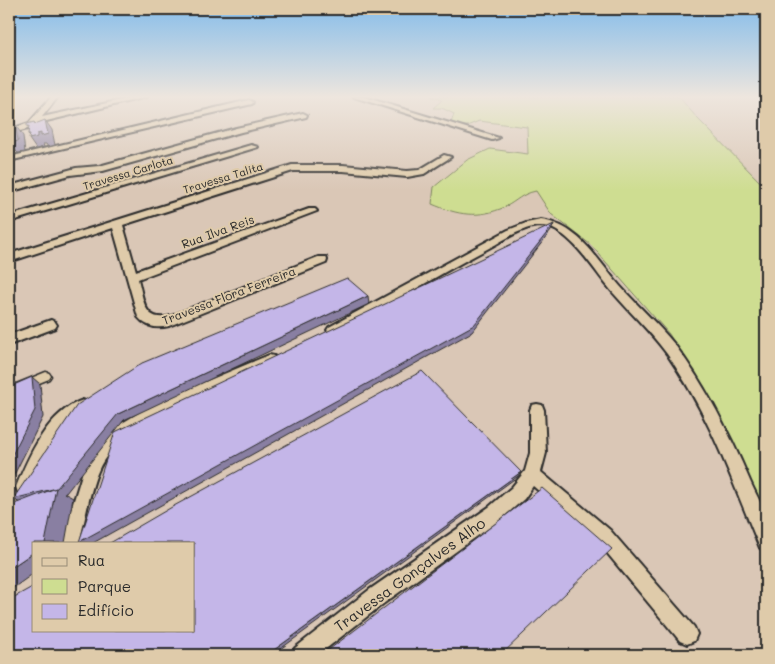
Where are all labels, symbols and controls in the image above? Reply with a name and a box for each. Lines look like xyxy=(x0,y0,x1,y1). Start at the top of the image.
street label: Travessa Carlota xyxy=(81,152,175,193)
street label: Travessa Talita xyxy=(181,158,265,197)
street label: Rua Ilva Reis xyxy=(179,210,256,252)
street label: Travessa Flora Ferreira xyxy=(160,262,298,328)
street label: Travessa Gonçalves Alho xyxy=(330,512,489,636)
legend xyxy=(32,542,195,632)
text: Rua xyxy=(78,550,105,570)
text: Parque xyxy=(78,576,131,596)
text: Edifício xyxy=(78,600,134,620)

